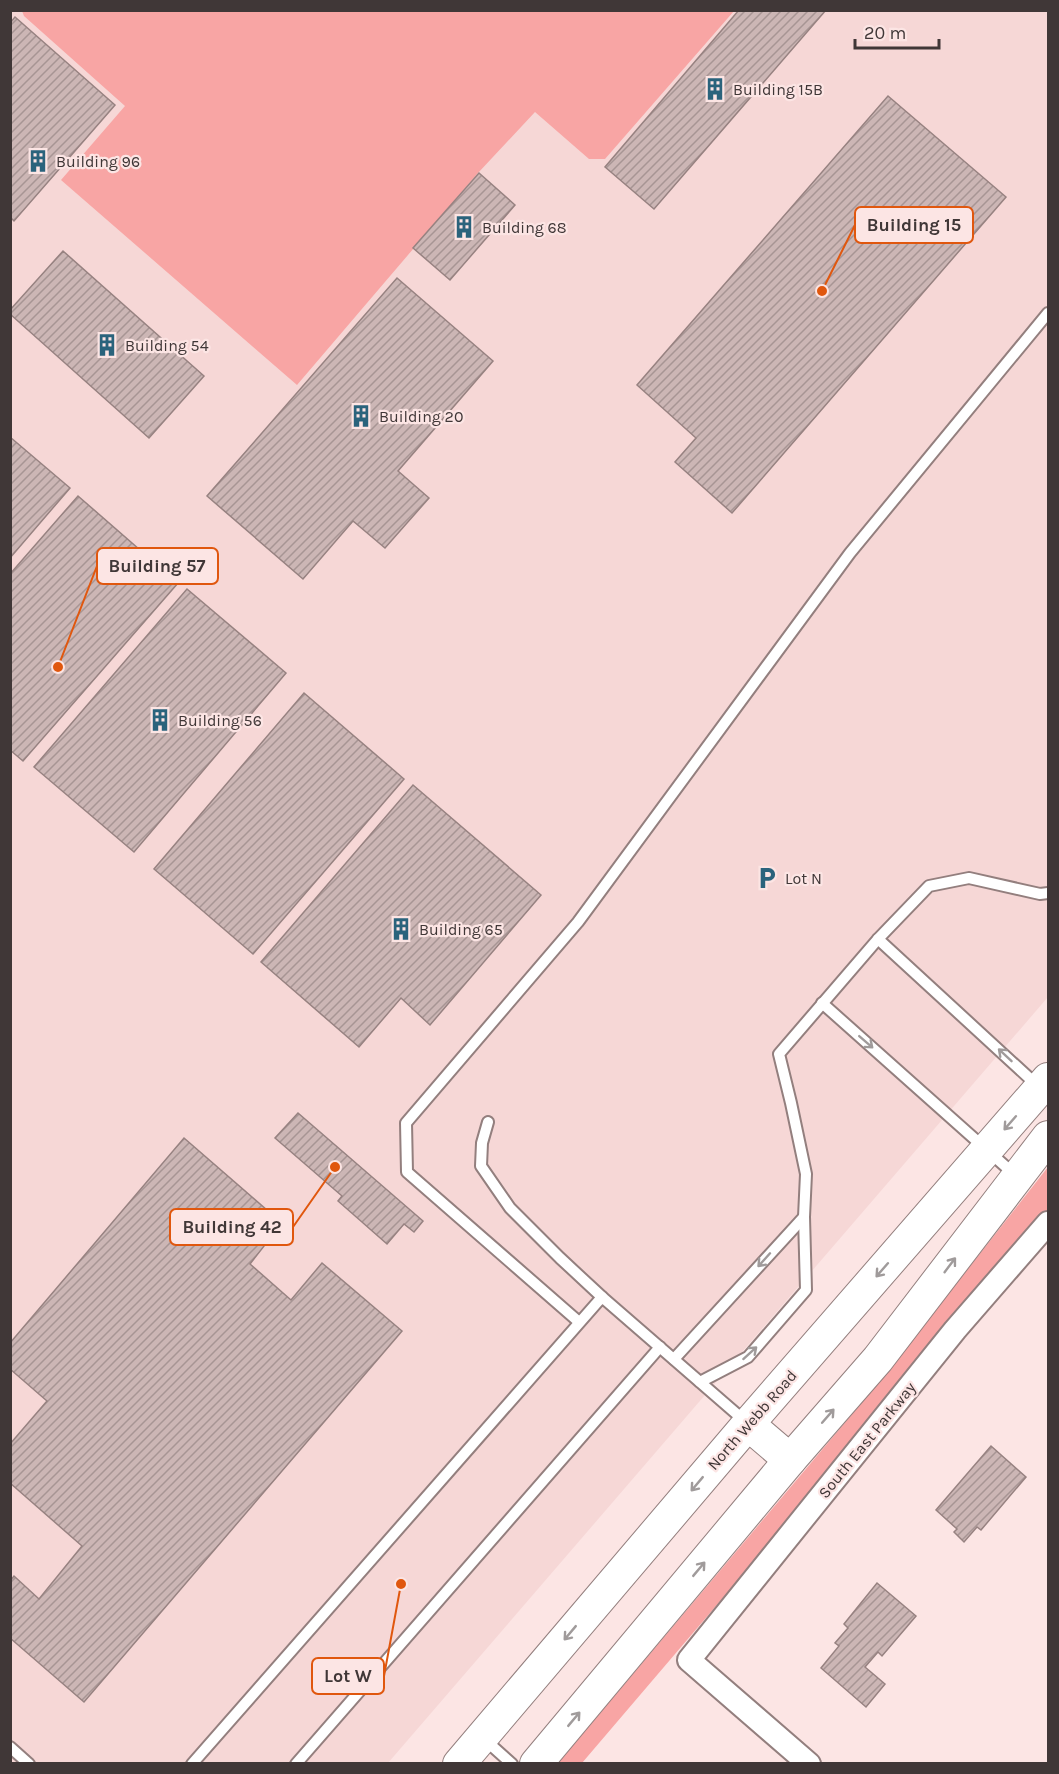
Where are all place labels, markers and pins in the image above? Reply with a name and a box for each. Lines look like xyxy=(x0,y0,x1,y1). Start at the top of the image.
building icon: Building 15B xyxy=(702,76,728,102)
place label: Building 15B xyxy=(733,80,823,99)
building icon: Building 96 xyxy=(25,148,51,174)
place label: Building 96 xyxy=(56,152,140,171)
callout: Building 15 xyxy=(855,207,973,243)
building icon: Building 68 xyxy=(451,214,477,240)
place label: Building 68 xyxy=(482,218,567,237)
building icon: Building 54 xyxy=(94,332,120,358)
place label: Building 54 xyxy=(125,336,209,355)
building icon: Building 20 xyxy=(348,403,374,429)
place label: Building 20 xyxy=(379,407,463,426)
callout: Building 57 xyxy=(97,548,218,584)
building icon: Building 56 xyxy=(147,707,173,733)
place label: Building 56 xyxy=(178,711,262,730)
parking icon: Lot N xyxy=(754,865,780,891)
place label: Lot N xyxy=(785,869,822,888)
building icon: Building 65 xyxy=(388,916,414,942)
place label: Building 65 xyxy=(419,920,503,939)
callout: Building 42 xyxy=(170,1209,293,1245)
callout: Lot W xyxy=(312,1658,384,1694)

